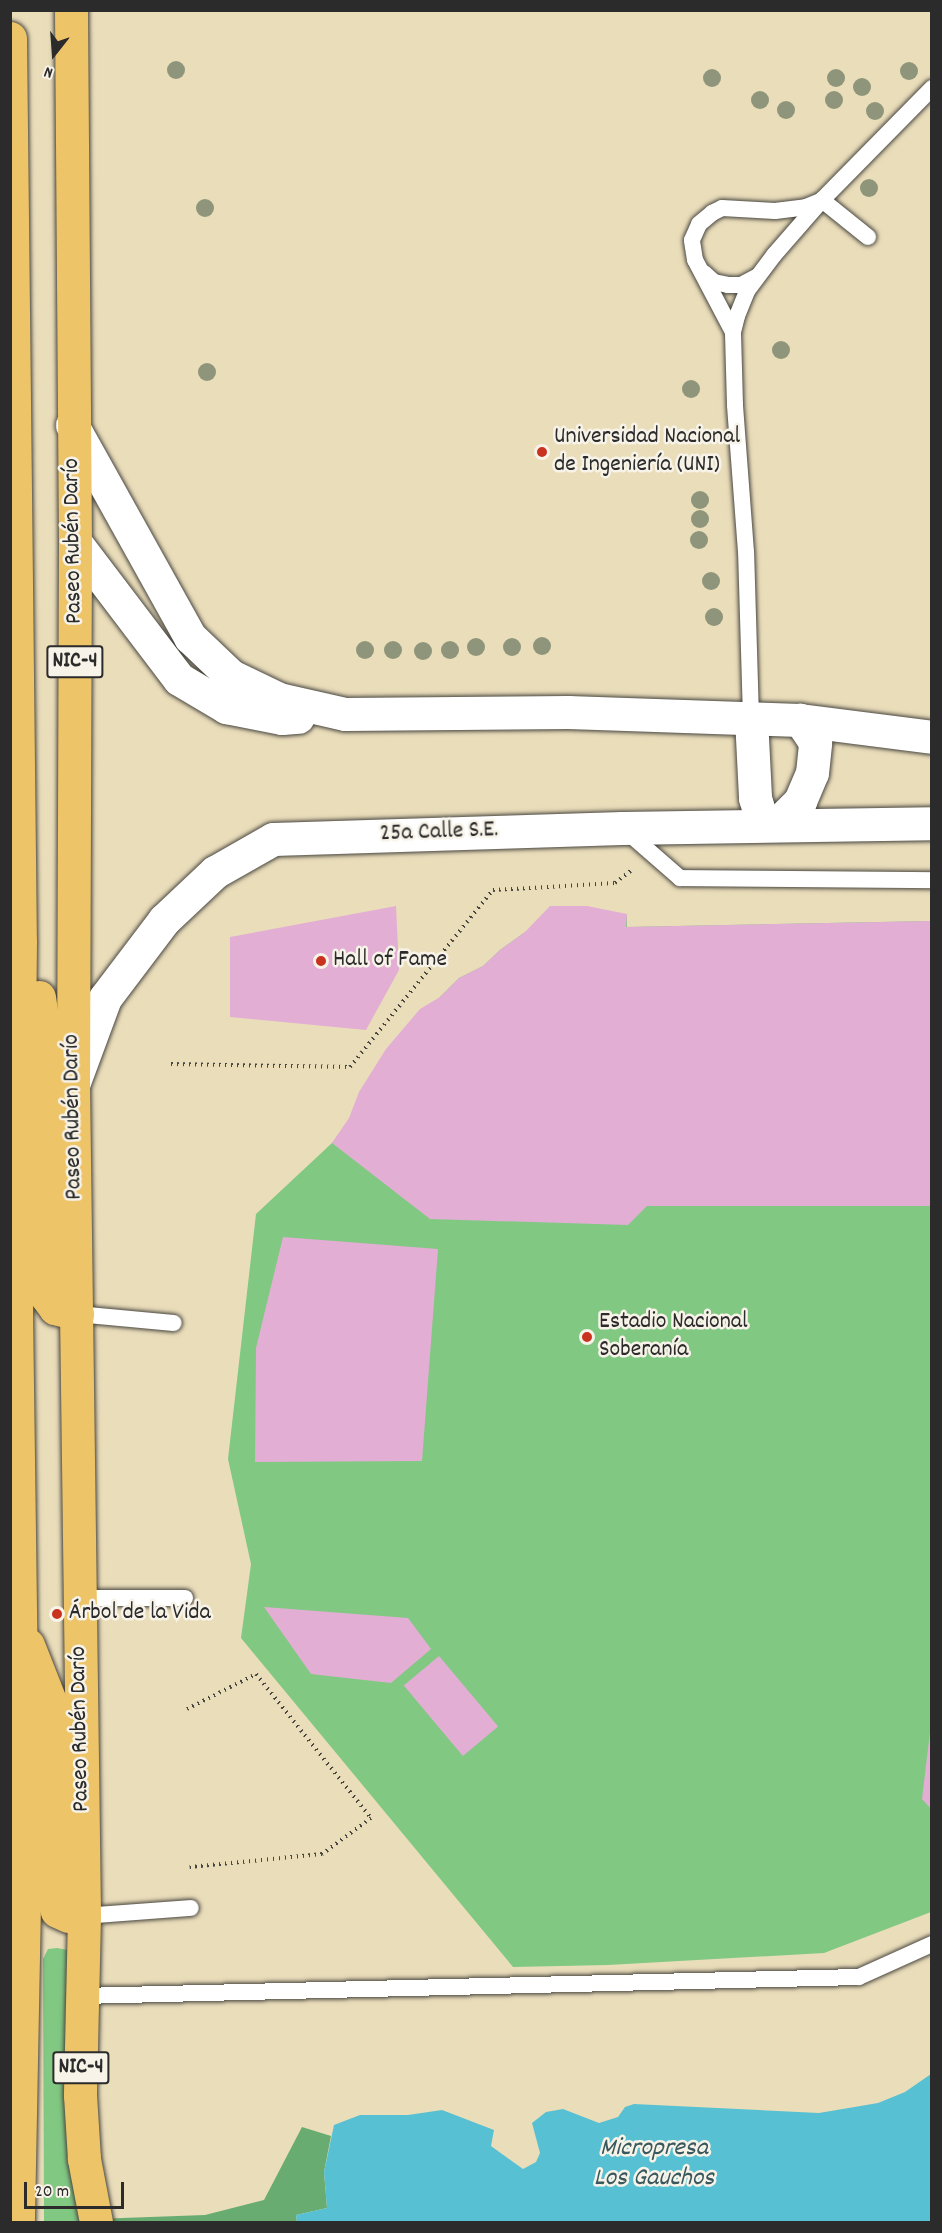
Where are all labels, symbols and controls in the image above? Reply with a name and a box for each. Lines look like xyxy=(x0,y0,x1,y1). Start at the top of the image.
north arrow xyxy=(24,24,84,84)
text: N xyxy=(41,60,56,84)
place label: Universidad Nacional de Ingeniería (UNI) xyxy=(554,424,740,480)
marker: Universidad Nacional de Ingeniería (UNI) xyxy=(535,445,549,459)
street label: Paseo Rubén Darío xyxy=(58,458,90,624)
road number: NIC-4 xyxy=(45,643,105,681)
street label: 25a Calle S.E. xyxy=(379,817,499,849)
place label: Hall of Fame xyxy=(333,947,447,975)
marker: Hall of Fame xyxy=(314,954,328,968)
street label: Paseo Rubén Darío xyxy=(58,1034,90,1200)
place label: Estadio Nacional Soberanía xyxy=(599,1309,748,1365)
marker: Estadio Nacional Soberanía xyxy=(580,1330,594,1344)
place label: Árbol de la Vida xyxy=(69,1600,211,1628)
marker: Árbol de la Vida xyxy=(50,1607,64,1621)
street label: Paseo Rubén Darío xyxy=(65,1646,97,1812)
road number: NIC-4 xyxy=(51,2049,111,2087)
water label: Micropresa Los Gauchos xyxy=(594,2133,714,2194)
scale bar xyxy=(27,2170,128,2208)
text: 20 m xyxy=(35,2180,69,2205)

